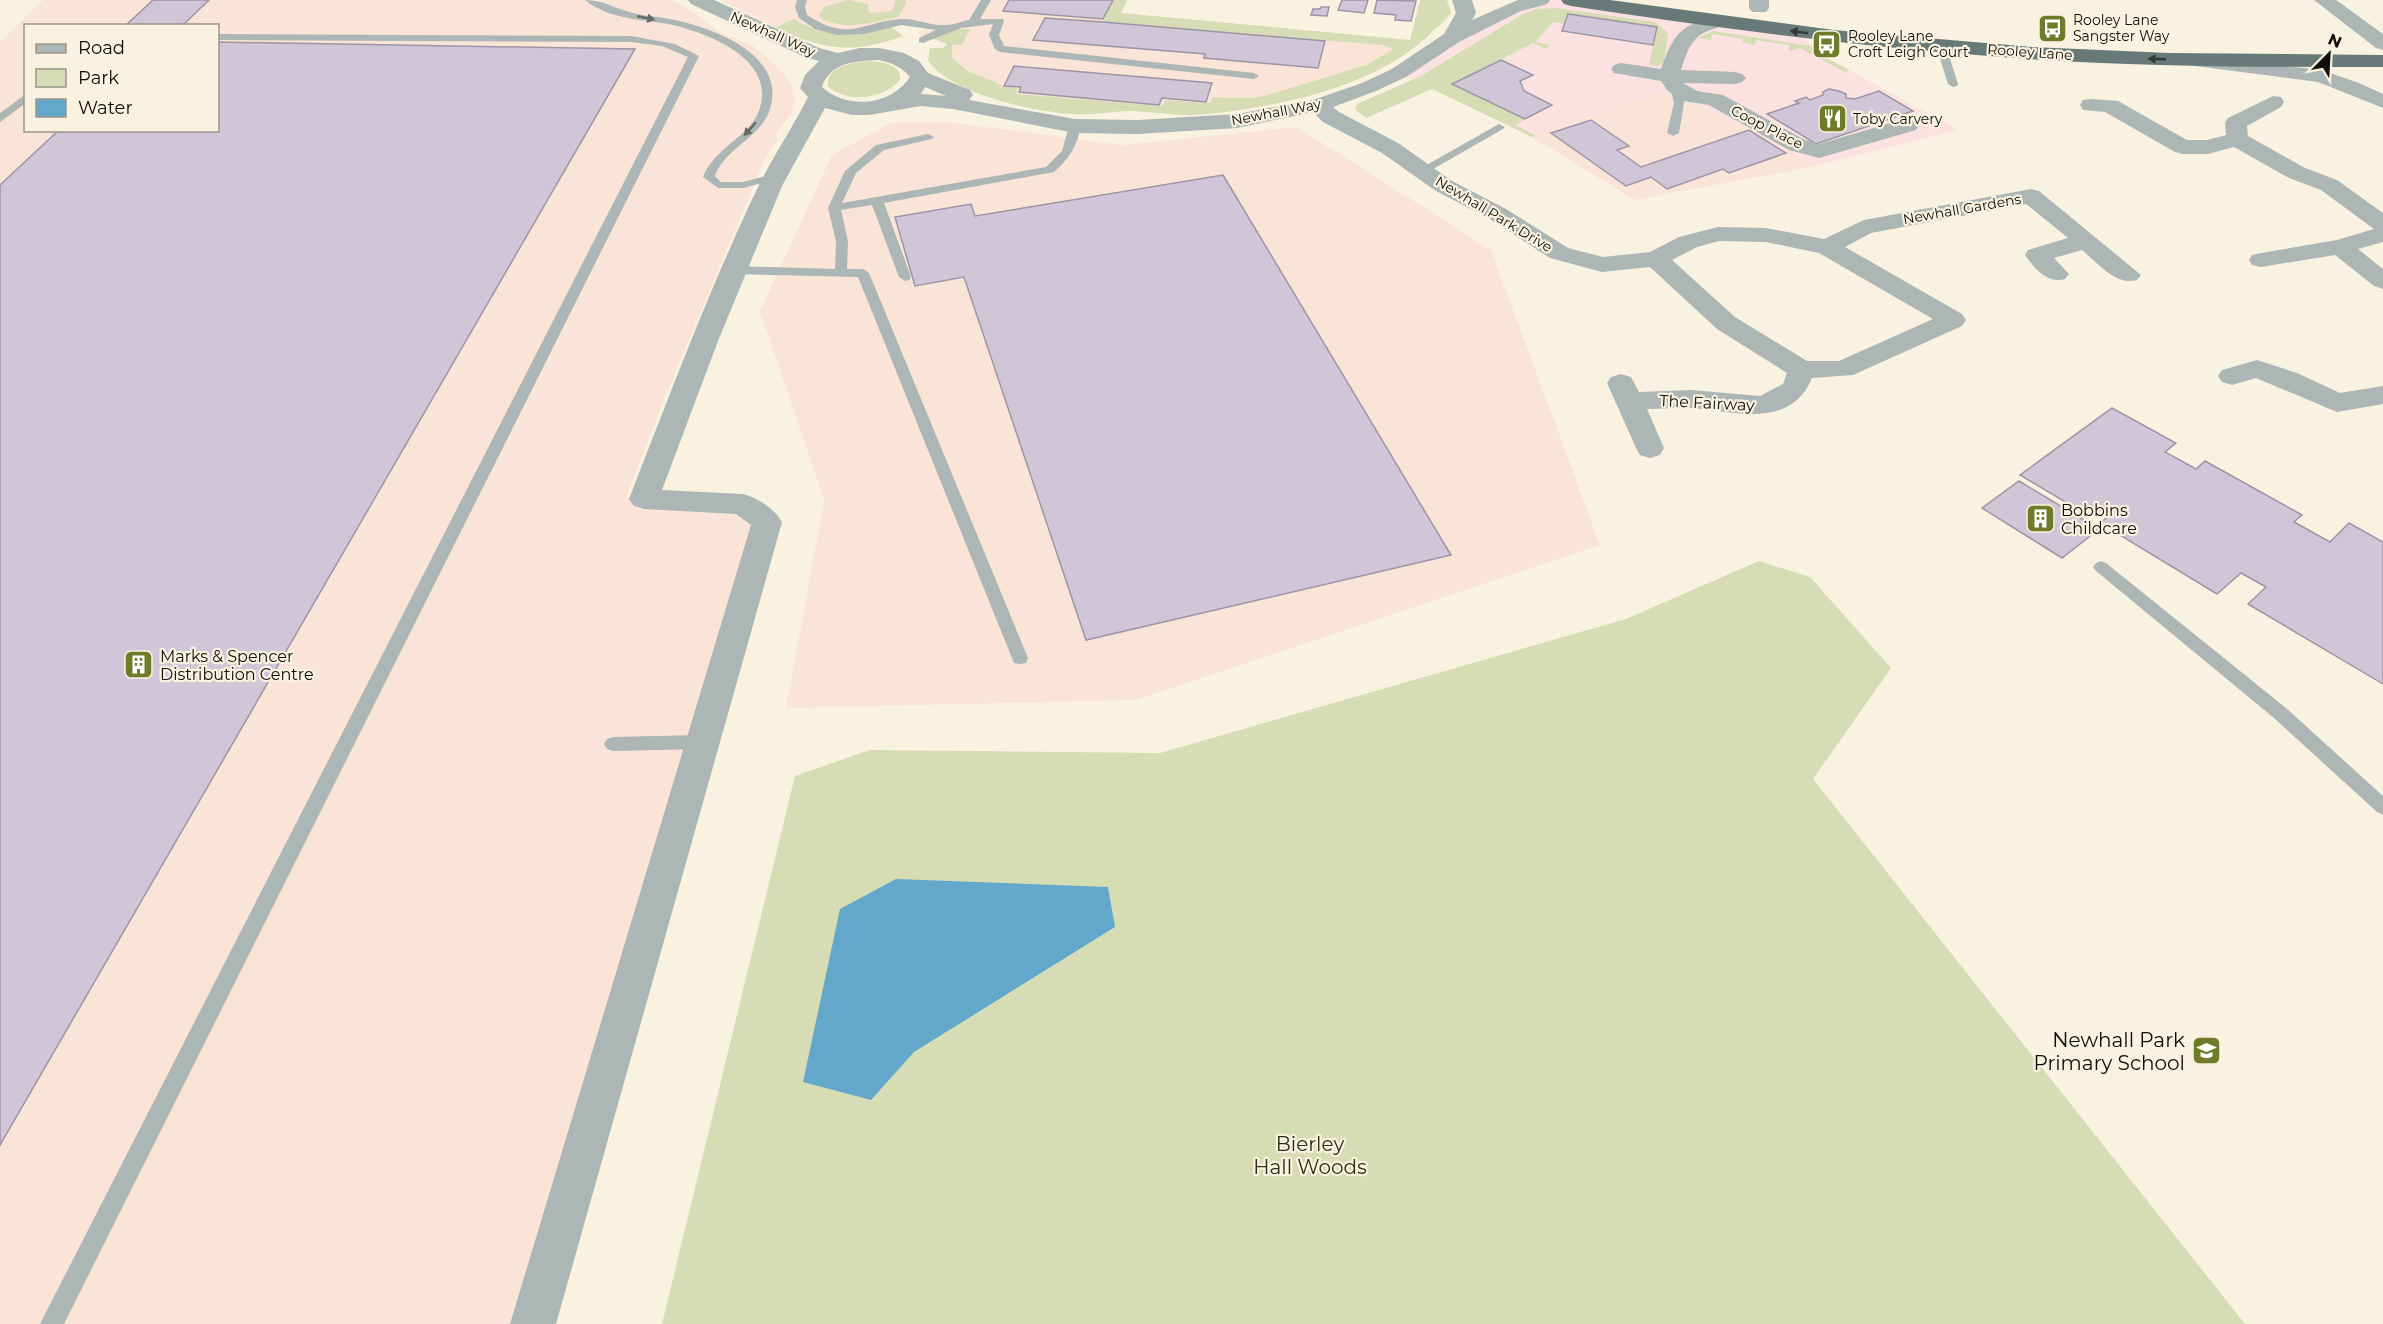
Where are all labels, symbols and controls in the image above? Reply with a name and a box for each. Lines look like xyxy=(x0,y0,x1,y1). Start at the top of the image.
street label: Newhall Way xyxy=(728,7,819,61)
place label: Rooley Lane Sangster Way xyxy=(2073,11,2170,45)
bus stop icon: Rooley Lane Sangster Way xyxy=(2036,12,2068,44)
one-way arrow xyxy=(636,14,655,23)
legend xyxy=(24,24,219,132)
north arrow xyxy=(2299,24,2359,84)
place label: Rooley Lane Croft Leigh Court xyxy=(1848,27,1969,61)
one-way arrow xyxy=(1789,28,1808,37)
bus stop icon: Rooley Lane Croft Leigh Court xyxy=(1811,28,1843,60)
text: N xyxy=(2325,29,2345,52)
text: Road xyxy=(78,37,125,59)
street label: Rooley Lane xyxy=(1987,40,2073,64)
one-way arrow xyxy=(2147,55,2166,64)
text: Park xyxy=(78,67,119,89)
street label: Newhall Way xyxy=(1229,94,1323,130)
text: Water xyxy=(78,97,133,119)
street label: Coop Place xyxy=(1728,101,1806,153)
restaurant icon: Toby Carvery xyxy=(1816,103,1848,135)
place label: Toby Carvery xyxy=(1853,110,1943,128)
one-way arrow xyxy=(744,121,757,136)
street label: Newhall Park Drive xyxy=(1432,172,1556,256)
street label: Newhall Gardens xyxy=(1901,190,2023,228)
street label: The Fairway xyxy=(1659,391,1756,415)
place label: Bobbins Childcare xyxy=(2061,501,2137,538)
building icon: Bobbins Childcare xyxy=(2024,503,2056,535)
place label: Marks & Spencer Distribution Centre xyxy=(160,647,314,684)
building icon: Marks & Spencer Distribution Centre xyxy=(123,649,155,681)
place label: Newhall Park Primary School xyxy=(2033,1028,2185,1075)
school or university icon: Newhall Park Primary School xyxy=(2190,1035,2222,1067)
park label: Bierley Hall Woods xyxy=(1253,1132,1367,1179)

